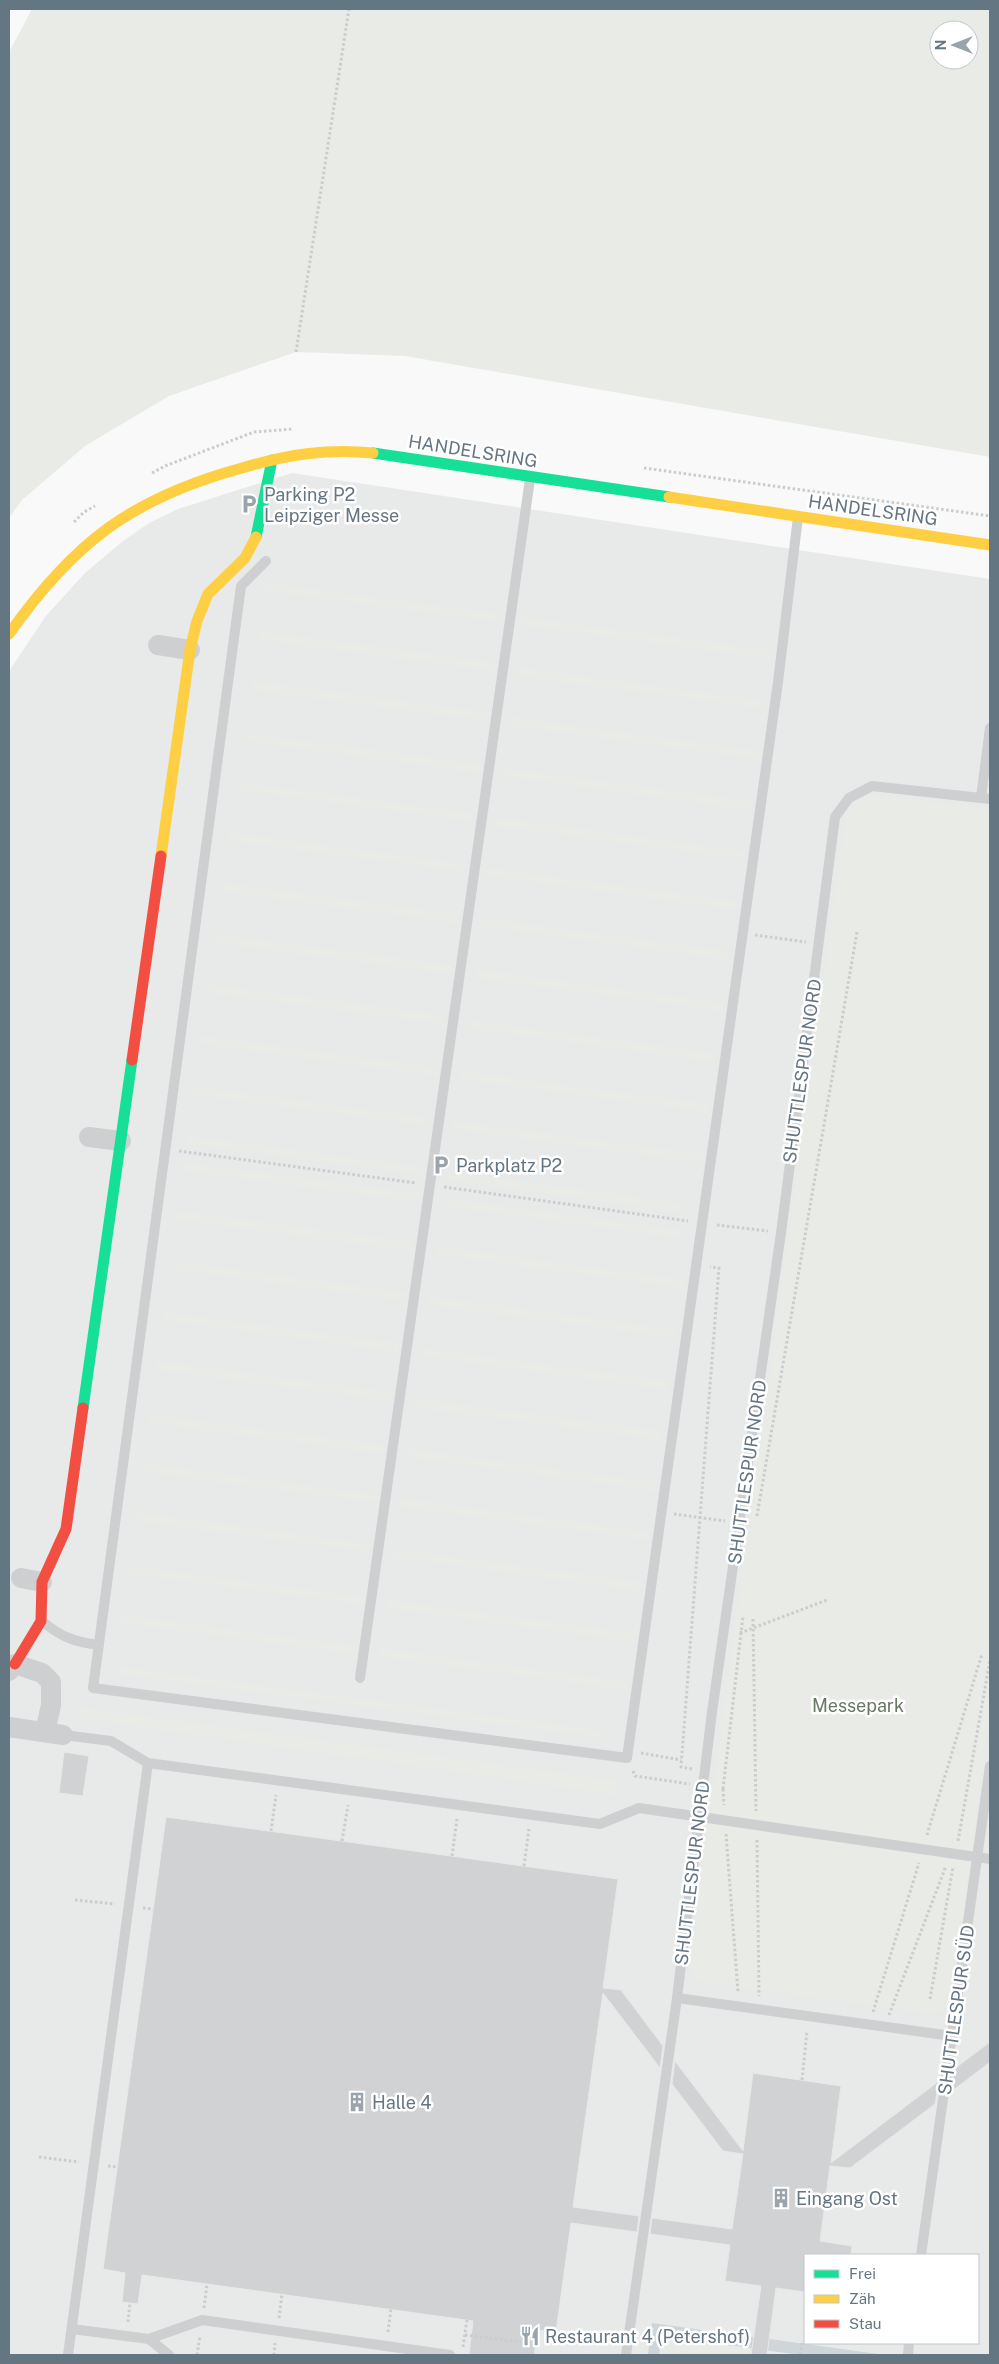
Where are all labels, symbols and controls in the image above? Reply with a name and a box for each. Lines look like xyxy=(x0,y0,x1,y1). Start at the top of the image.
north arrow xyxy=(929,20,979,70)
text: N xyxy=(933,40,949,50)
street label: HANDELSRING xyxy=(407,430,539,472)
place label: Parking P2 Leipziger Messe xyxy=(264,484,399,526)
street label: HANDELSRING xyxy=(807,491,939,529)
parking icon: Parking P2 Leipziger Messe xyxy=(238,493,260,515)
street label: SHUTTLESPUR NORD xyxy=(779,978,825,1164)
parking icon: Parkplatz P2 xyxy=(430,1154,452,1176)
place label: Parkplatz P2 xyxy=(456,1155,562,1176)
street label: SHUTTLESPUR NORD xyxy=(724,1379,770,1565)
park label: Messepark xyxy=(812,1695,904,1716)
street label: SHUTTLESPUR NORD xyxy=(670,1779,714,1967)
street label: SHUTTLESPUR SÜD xyxy=(933,1923,978,2096)
building icon: Halle 4 xyxy=(346,2091,368,2113)
place label: Halle 4 xyxy=(372,2092,432,2113)
building icon: Eingang Ost xyxy=(770,2187,792,2209)
place label: Eingang Ost xyxy=(796,2188,898,2209)
legend xyxy=(804,2254,979,2344)
text: Frei xyxy=(849,2265,876,2282)
text: Zäh xyxy=(849,2290,876,2307)
text: Stau xyxy=(849,2315,882,2332)
restaurant icon: Restaurant 4 (Petershof) xyxy=(519,2325,541,2347)
place label: Restaurant 4 (Petershof) xyxy=(545,2326,750,2347)

